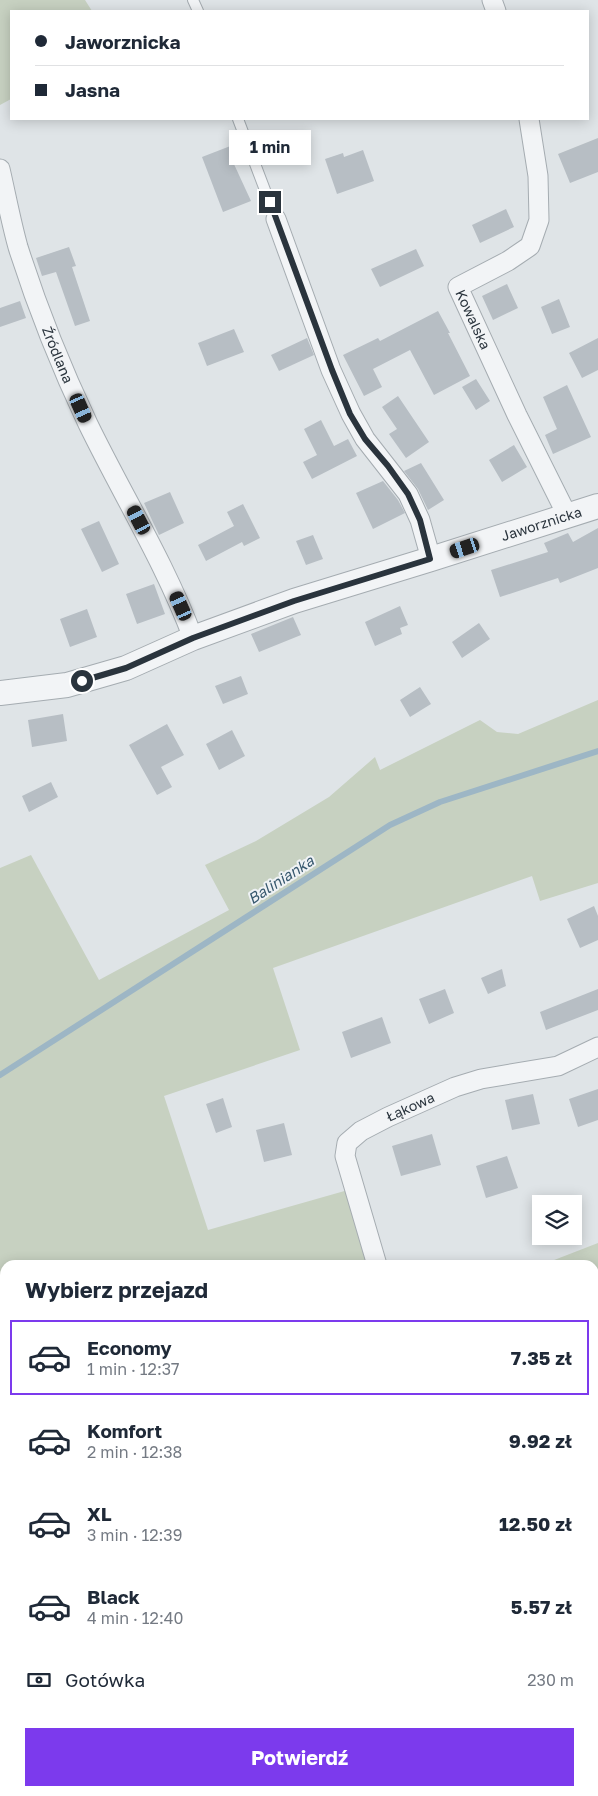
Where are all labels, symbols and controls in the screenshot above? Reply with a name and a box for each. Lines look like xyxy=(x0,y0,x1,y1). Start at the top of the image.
text: Jaworznicka xyxy=(65,30,181,53)
text: Jasna xyxy=(65,78,120,101)
callout: 1 min xyxy=(229,130,311,164)
text: 1 min xyxy=(250,137,290,157)
route end xyxy=(259,191,281,213)
street label: Kowalska xyxy=(452,287,495,352)
street label: Źródlana xyxy=(39,324,77,386)
car xyxy=(68,391,93,425)
car xyxy=(125,503,152,537)
street label: Jaworznicka xyxy=(499,503,584,544)
car xyxy=(448,536,481,560)
car xyxy=(168,589,193,623)
route start xyxy=(71,670,93,692)
water label: Balinianka xyxy=(244,851,317,907)
street label: Łąkowa xyxy=(383,1088,437,1125)
map controls xyxy=(532,1195,582,1245)
button: layers xyxy=(532,1195,582,1245)
text: Wybierz przejazd xyxy=(25,1276,208,1303)
icon: car xyxy=(27,1335,72,1380)
text: Economy xyxy=(87,1336,172,1359)
text: 7.35 zł xyxy=(511,1346,572,1369)
text: 1 min · 12:37 xyxy=(87,1359,180,1379)
icon: car xyxy=(27,1418,72,1463)
text: Komfort xyxy=(87,1419,162,1442)
text: 9.92 zł xyxy=(509,1429,572,1452)
text: 2 min · 12:38 xyxy=(87,1442,182,1462)
icon: car xyxy=(27,1501,72,1546)
text: XL xyxy=(87,1502,112,1525)
text: 12.50 zł xyxy=(499,1512,572,1535)
text: 3 min · 12:39 xyxy=(87,1525,182,1545)
icon: car xyxy=(27,1584,72,1629)
text: Black xyxy=(87,1585,140,1608)
text: 5.57 zł xyxy=(511,1595,572,1618)
text: 4 min · 12:40 xyxy=(87,1608,183,1628)
icon: cash xyxy=(25,1666,53,1694)
text: Gotówka xyxy=(65,1668,145,1691)
text: 230 m xyxy=(527,1670,574,1690)
button: Potwierdź xyxy=(25,1728,574,1786)

